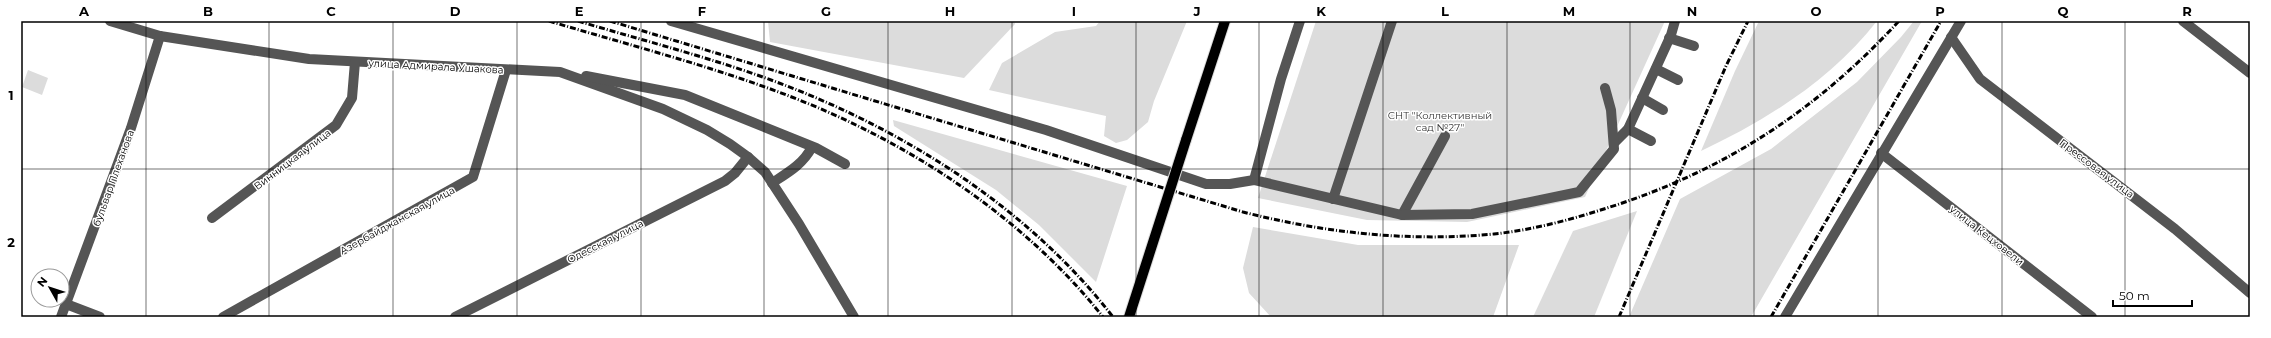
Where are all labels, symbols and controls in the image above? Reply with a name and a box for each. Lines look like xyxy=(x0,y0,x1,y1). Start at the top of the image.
text: A xyxy=(78,3,90,19)
text: B xyxy=(203,3,213,19)
text: C xyxy=(326,3,336,19)
text: D xyxy=(450,3,461,19)
text: E xyxy=(575,3,584,19)
text: F xyxy=(698,3,706,19)
text: G xyxy=(821,3,831,19)
text: H xyxy=(945,3,955,19)
text: I xyxy=(1072,3,1076,19)
text: J xyxy=(1192,3,1201,19)
text: K xyxy=(1316,3,1326,19)
text: L xyxy=(1441,3,1449,19)
text: M xyxy=(1563,3,1575,19)
text: N xyxy=(1687,3,1697,19)
text: O xyxy=(1811,3,1822,19)
text: P xyxy=(1935,3,1945,19)
text: Q xyxy=(2058,3,2069,19)
text: R xyxy=(2182,3,2192,19)
street label: улица Адмирала Ушакова xyxy=(367,56,504,77)
text: 1 xyxy=(8,87,14,103)
park label: СНТ "Коллективный сад №27" xyxy=(1388,109,1492,134)
street label: Винницкая улица xyxy=(251,126,333,193)
street label: бульвар Плеханова xyxy=(90,128,137,228)
street label: Прессовая улица xyxy=(2057,136,2137,201)
street label: Азербайджанская улица xyxy=(338,183,457,257)
street label: улица Кецховели xyxy=(1946,202,2026,268)
street label: Одесская улица xyxy=(565,217,645,266)
text: 2 xyxy=(7,234,15,250)
north arrow xyxy=(30,268,70,308)
text: N xyxy=(34,274,50,290)
scale bar xyxy=(2113,282,2192,308)
text: 50 m xyxy=(2119,288,2150,303)

